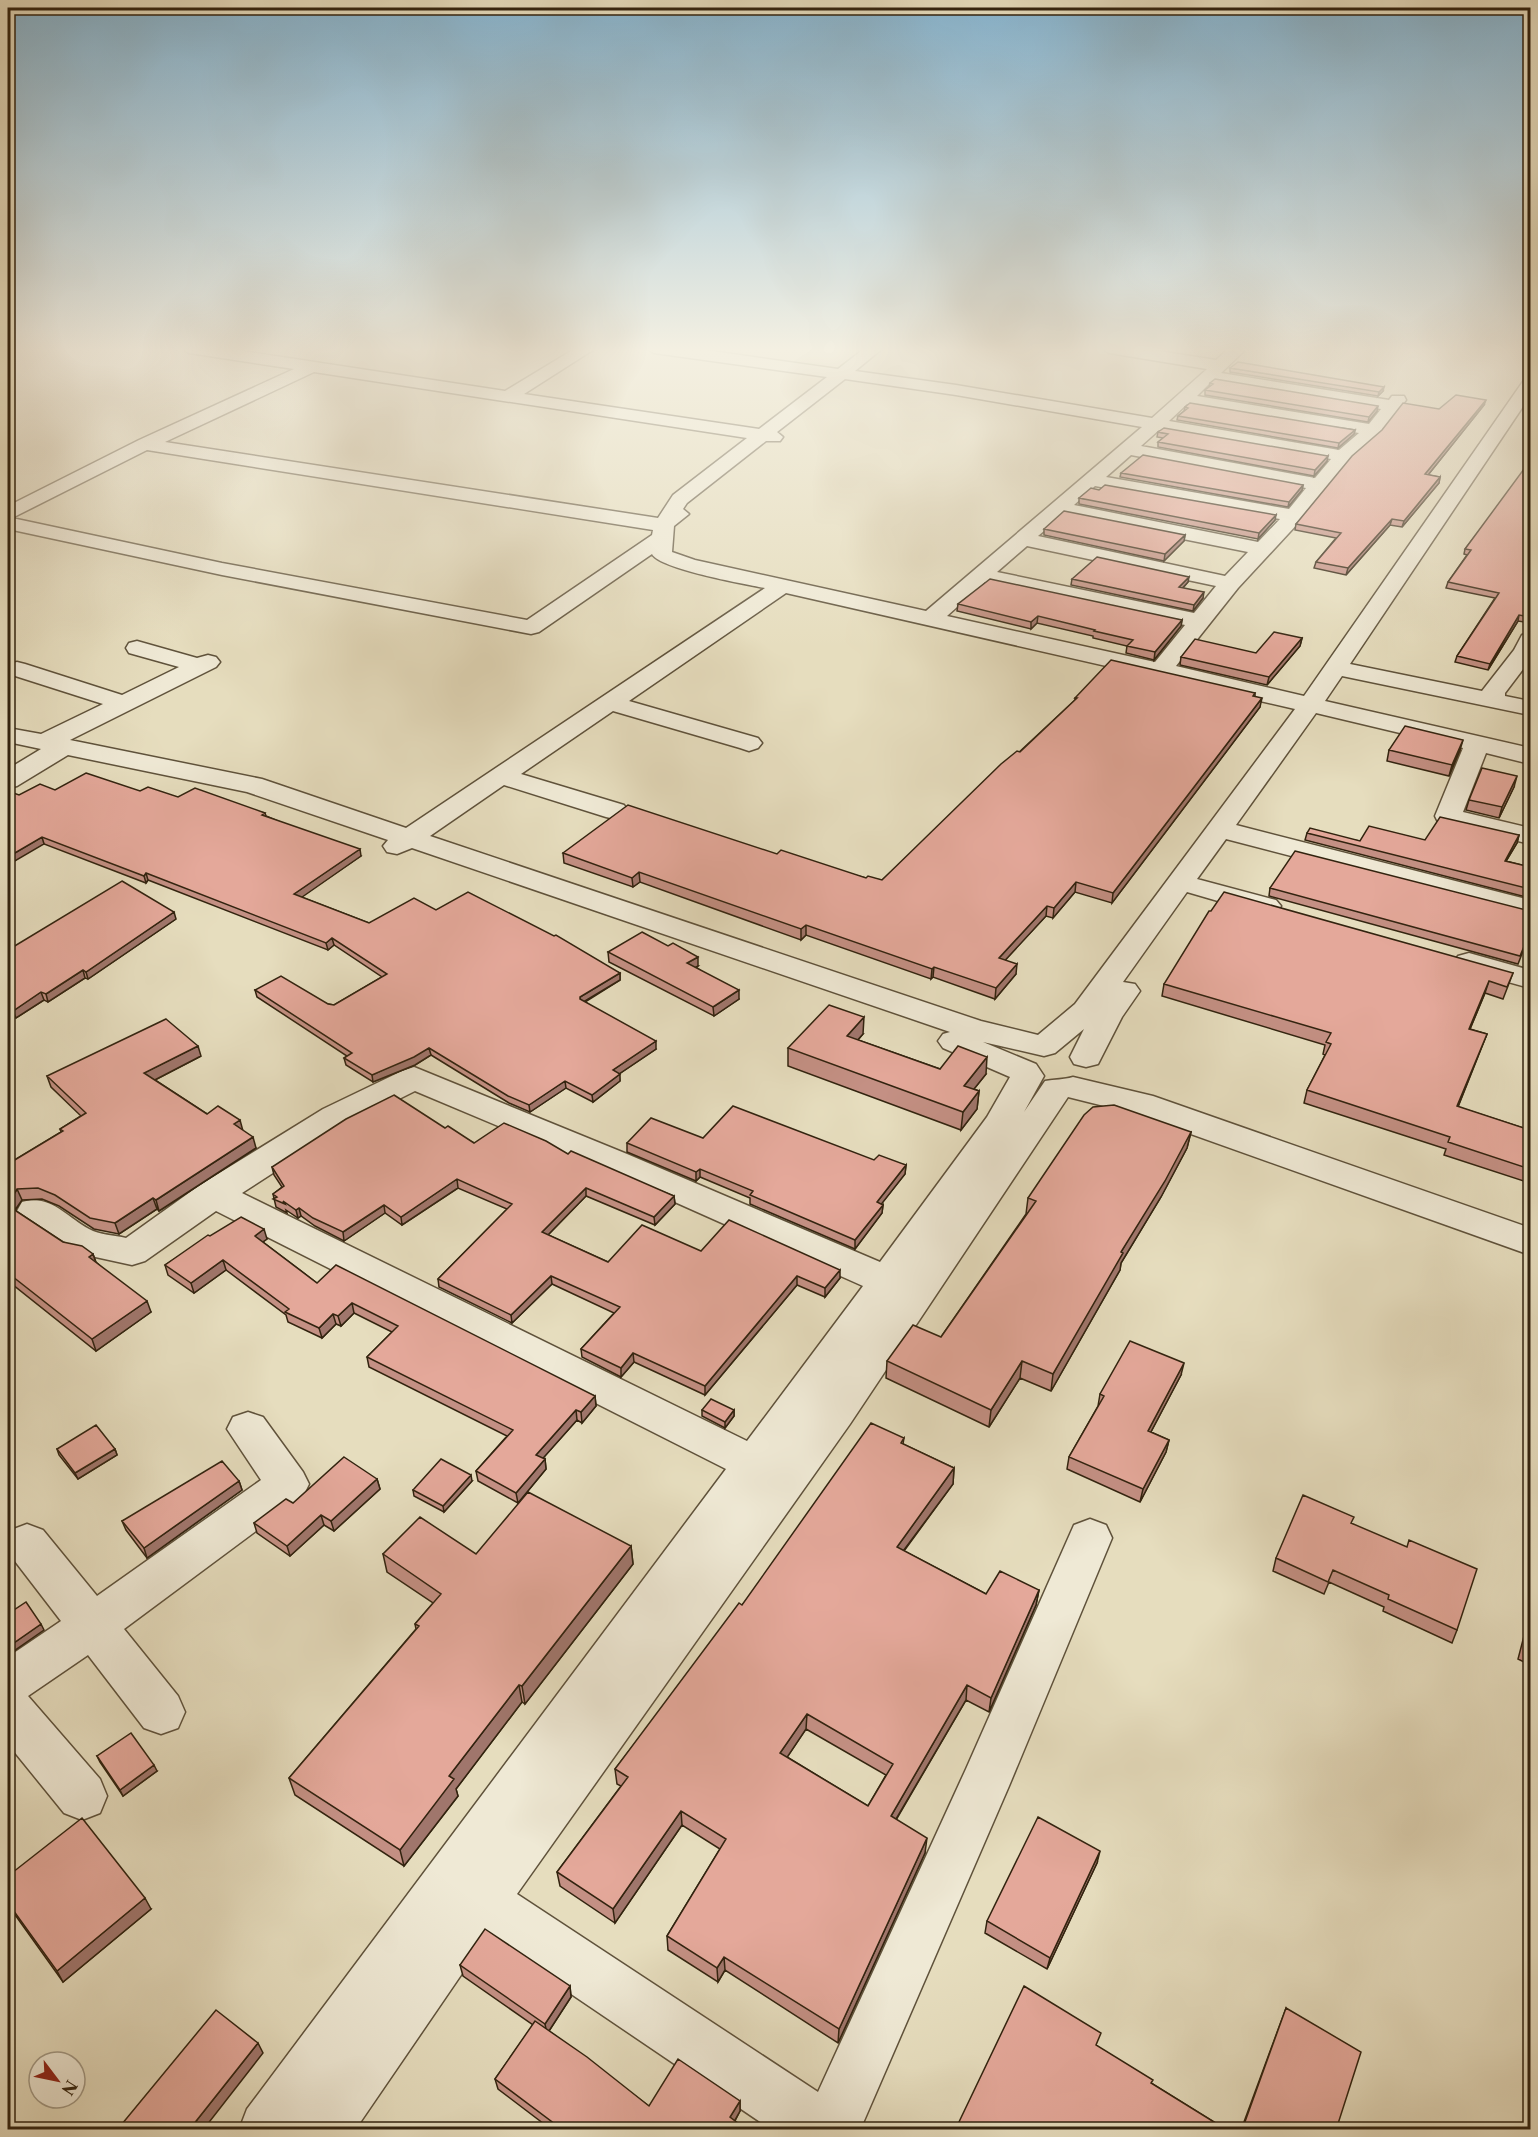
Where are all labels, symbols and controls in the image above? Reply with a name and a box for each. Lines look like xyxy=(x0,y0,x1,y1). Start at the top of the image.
north arrow xyxy=(27,2050,87,2110)
text: N xyxy=(58,2077,82,2099)

